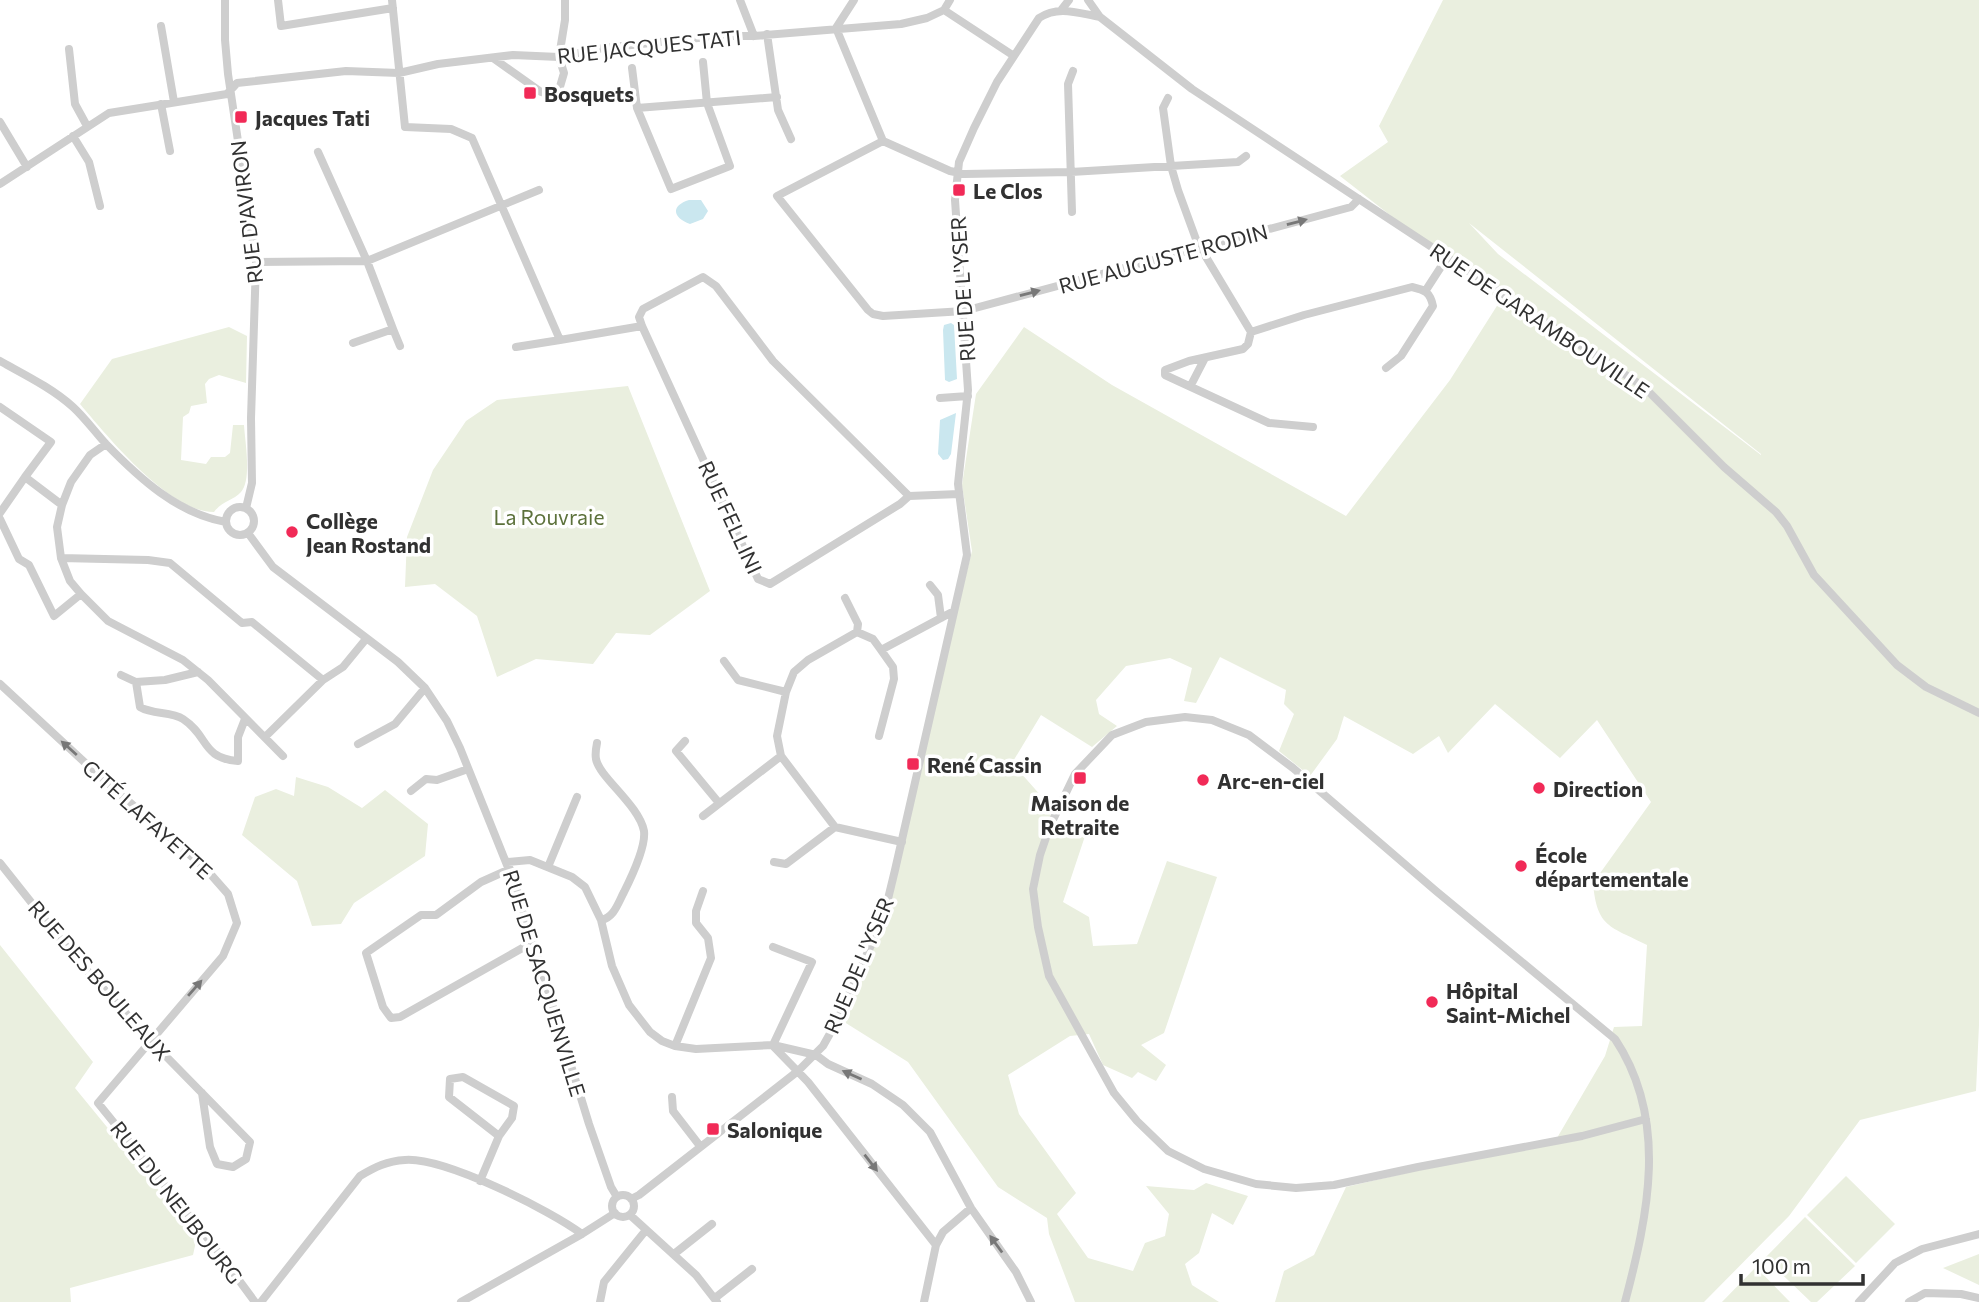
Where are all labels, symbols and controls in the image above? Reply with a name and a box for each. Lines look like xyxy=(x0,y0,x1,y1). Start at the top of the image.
street label: RUE JACQUES TATI xyxy=(556,24,742,68)
place label: Bosquets xyxy=(544,81,634,106)
marker: Bosquets xyxy=(522,85,538,101)
place label: Jacques Tati xyxy=(255,105,370,130)
marker: Jacques Tati xyxy=(233,109,249,125)
street label: RUE D'AVIRON xyxy=(225,139,267,285)
place label: Le Clos xyxy=(973,178,1043,203)
marker: Le Clos xyxy=(951,182,967,198)
street label: RUE DE L'YSER xyxy=(944,215,980,363)
one-way arrow xyxy=(1287,216,1308,226)
street label: RUE AUGUSTE RODIN xyxy=(1056,218,1270,298)
street label: RUE DE GARAMBOUVILLE xyxy=(1426,237,1654,403)
one-way arrow xyxy=(1020,288,1041,298)
street label: RUE FELLINI xyxy=(694,457,768,577)
park label: La Rouvraie xyxy=(493,504,605,529)
place label: Collège Jean Rostand xyxy=(306,508,431,557)
marker: Collège Jean Rostand xyxy=(284,524,300,540)
one-way arrow xyxy=(60,740,78,756)
place label: René Cassin xyxy=(927,752,1042,777)
street label: CITÉ LAFAYETTE xyxy=(78,754,218,884)
marker: René Cassin xyxy=(905,756,921,772)
place label: Arc-en-ciel xyxy=(1217,768,1325,793)
marker: Maison de Retraite xyxy=(1072,770,1088,786)
marker: Arc-en-ciel xyxy=(1195,772,1211,788)
place label: Direction xyxy=(1553,776,1643,801)
marker: Direction xyxy=(1531,780,1547,796)
place label: Maison de Retraite xyxy=(1031,790,1129,839)
place label: École départementale xyxy=(1535,842,1689,891)
marker: École départementale xyxy=(1513,858,1529,874)
street label: RUE DE SACQUENVILLE xyxy=(499,867,591,1099)
street label: RUE DE L'YSER xyxy=(818,893,898,1037)
street label: RUE DES BOULEAUX xyxy=(24,895,176,1065)
place label: Hôpital Saint-Michel xyxy=(1446,978,1571,1027)
one-way arrow xyxy=(187,980,202,997)
marker: Hôpital Saint-Michel xyxy=(1424,994,1440,1010)
one-way arrow xyxy=(842,1069,862,1081)
street label: RUE DU NEUBOURG xyxy=(106,1116,248,1288)
place label: Salonique xyxy=(727,1117,822,1142)
marker: Salonique xyxy=(705,1121,721,1137)
one-way arrow xyxy=(863,1153,878,1171)
one-way arrow xyxy=(989,1234,1003,1253)
scale bar xyxy=(1741,1242,1864,1286)
text: 100 m xyxy=(1752,1253,1811,1278)

